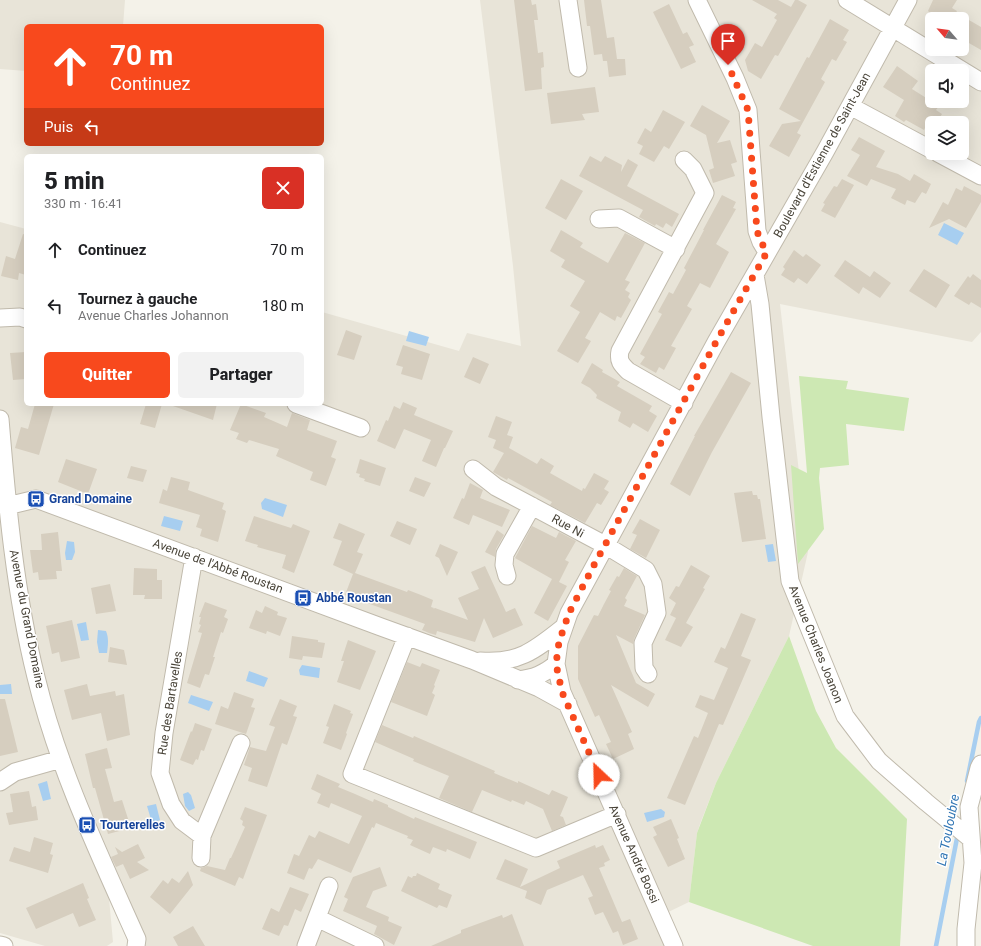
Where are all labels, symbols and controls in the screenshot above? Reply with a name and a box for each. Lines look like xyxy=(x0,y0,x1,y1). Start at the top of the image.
north arrow xyxy=(925,12,969,56)
map controls xyxy=(925,12,969,160)
pin xyxy=(711,24,745,65)
icon: arrive xyxy=(717,30,739,52)
text: 70 m xyxy=(110,39,173,72)
icon: ahead xyxy=(44,40,96,92)
button: sound xyxy=(925,64,969,108)
street label: Boulevard d'Estienne de Saint-Jean xyxy=(771,70,873,240)
text: Continuez xyxy=(110,73,191,94)
icon: left xyxy=(81,116,103,138)
button: layers xyxy=(925,116,969,160)
text: Puis xyxy=(44,118,73,136)
text: 5 min xyxy=(44,167,105,195)
button: close xyxy=(262,167,304,209)
text: 330 m · 16:41 xyxy=(44,196,123,211)
icon: ahead xyxy=(44,239,66,261)
text: Continuez xyxy=(78,241,146,259)
text: 70 m xyxy=(270,241,304,259)
text: Tournez à gauche xyxy=(78,290,197,308)
icon: left xyxy=(44,295,66,317)
text: 180 m xyxy=(262,297,304,315)
text: Avenue Charles Johannon xyxy=(78,308,229,323)
button: Quitter xyxy=(44,352,170,398)
button: Partager xyxy=(178,352,304,398)
bus stop icon: Grand Domaine xyxy=(26,489,46,509)
place label: Grand Domaine xyxy=(49,492,133,506)
street label: Rue Ni xyxy=(549,511,587,541)
street label: Avenue de l'Abbé Roustan xyxy=(151,536,285,596)
street label: Avenue du Grand Domaine xyxy=(7,548,47,690)
street label: Avenue Charles Joanon xyxy=(786,583,846,705)
bus stop icon: Abbé Roustan xyxy=(293,588,313,608)
place label: Abbé Roustan xyxy=(316,591,392,605)
street label: Rue des Bartavelles xyxy=(155,650,185,756)
position arrow xyxy=(578,754,620,796)
water label: La Touloubre xyxy=(934,793,962,867)
street label: Avenue André Bossi xyxy=(606,803,662,906)
bus stop icon: Tourterelles xyxy=(77,815,97,835)
place label: Tourterelles xyxy=(100,818,165,832)

